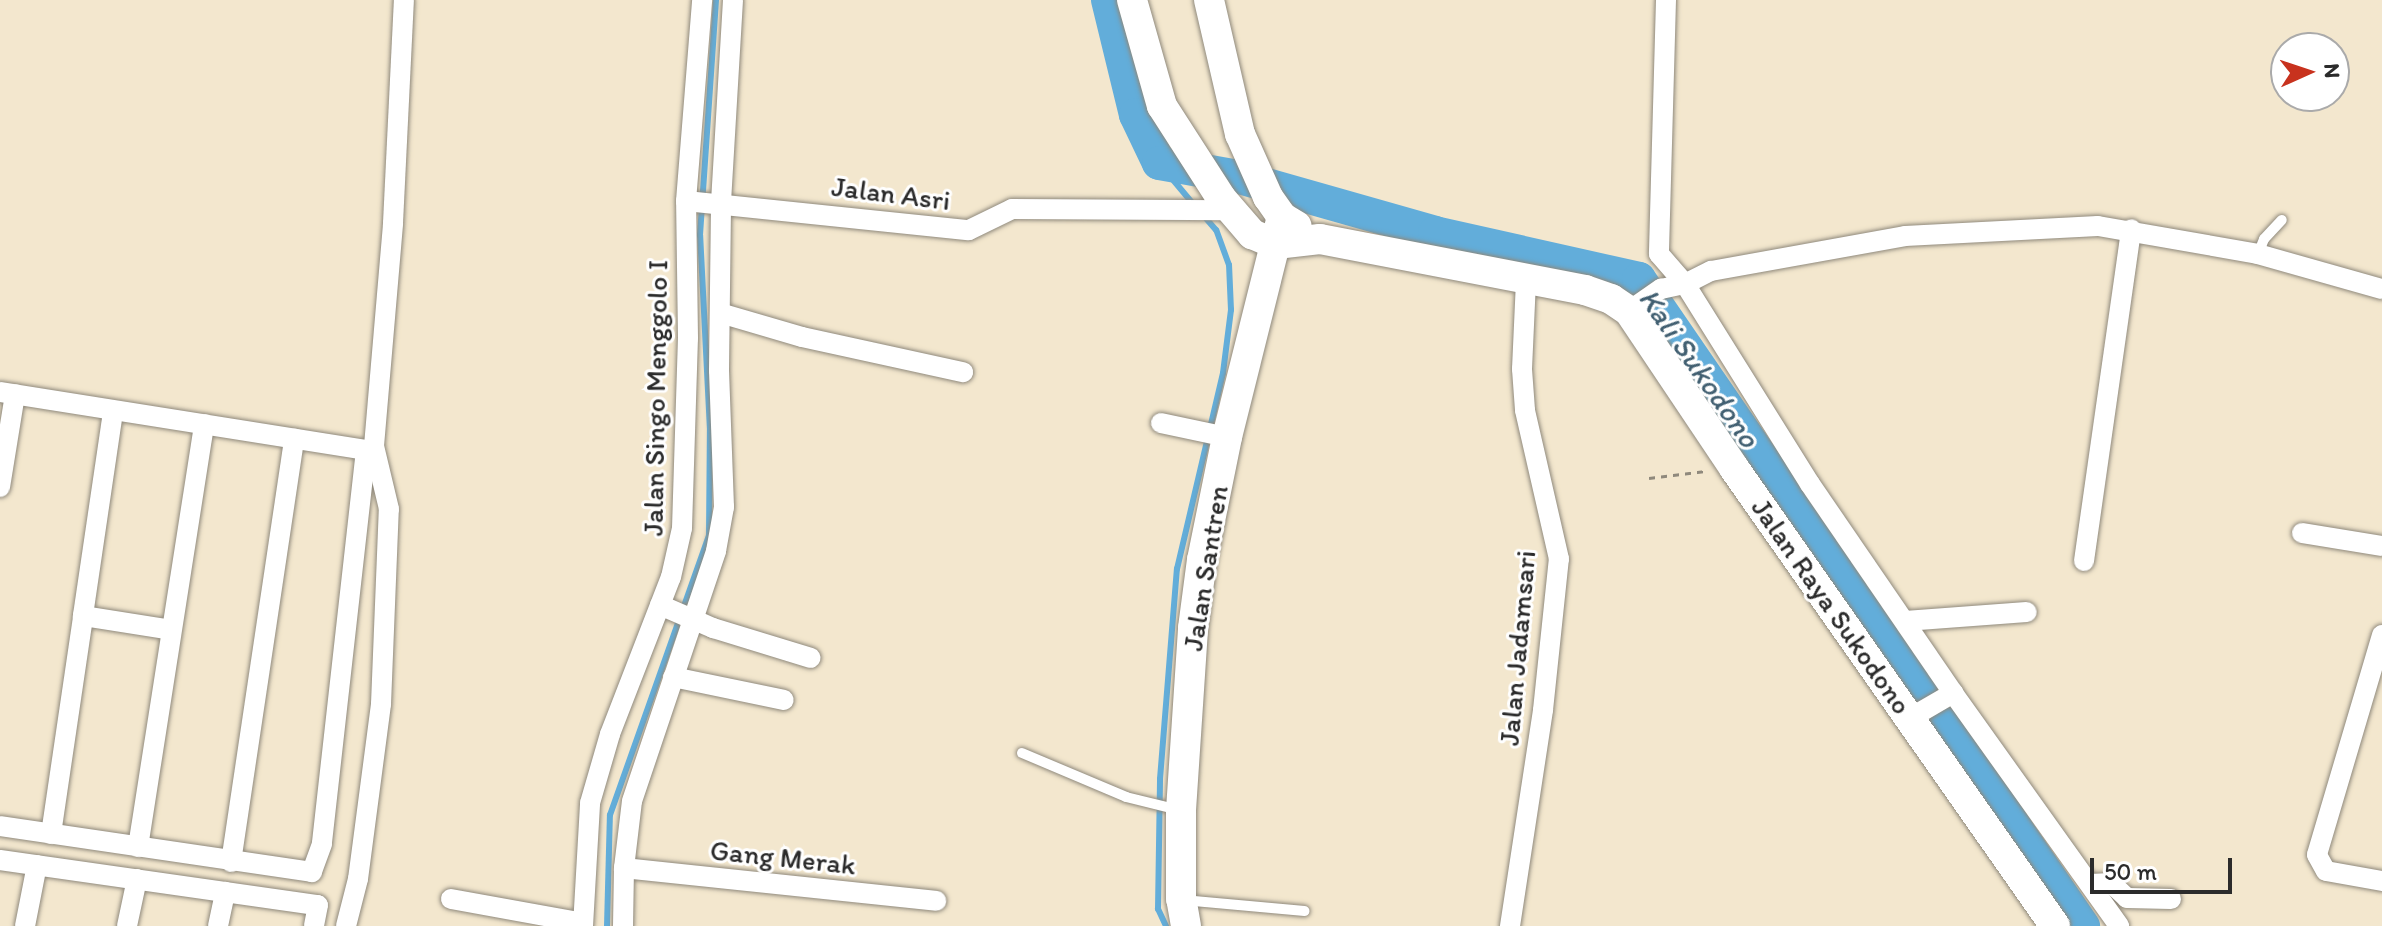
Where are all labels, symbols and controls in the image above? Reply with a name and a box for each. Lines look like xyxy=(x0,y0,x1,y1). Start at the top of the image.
north arrow xyxy=(2270,32,2350,112)
text: N xyxy=(2319,63,2346,79)
street label: Jalan Asri xyxy=(830,169,952,217)
street label: Jalan Singo Menggolo I xyxy=(636,259,674,537)
water label: Kali Sukodono xyxy=(1631,282,1767,454)
street label: Jalan Santren xyxy=(1175,483,1235,653)
street label: Jalan Raya Sukodono xyxy=(1745,492,1919,720)
street label: Jalan Jadamsari xyxy=(1492,549,1542,747)
street label: Gang Merak xyxy=(709,833,857,881)
scale bar xyxy=(2094,842,2236,892)
text: 50 m xyxy=(2104,857,2157,886)

